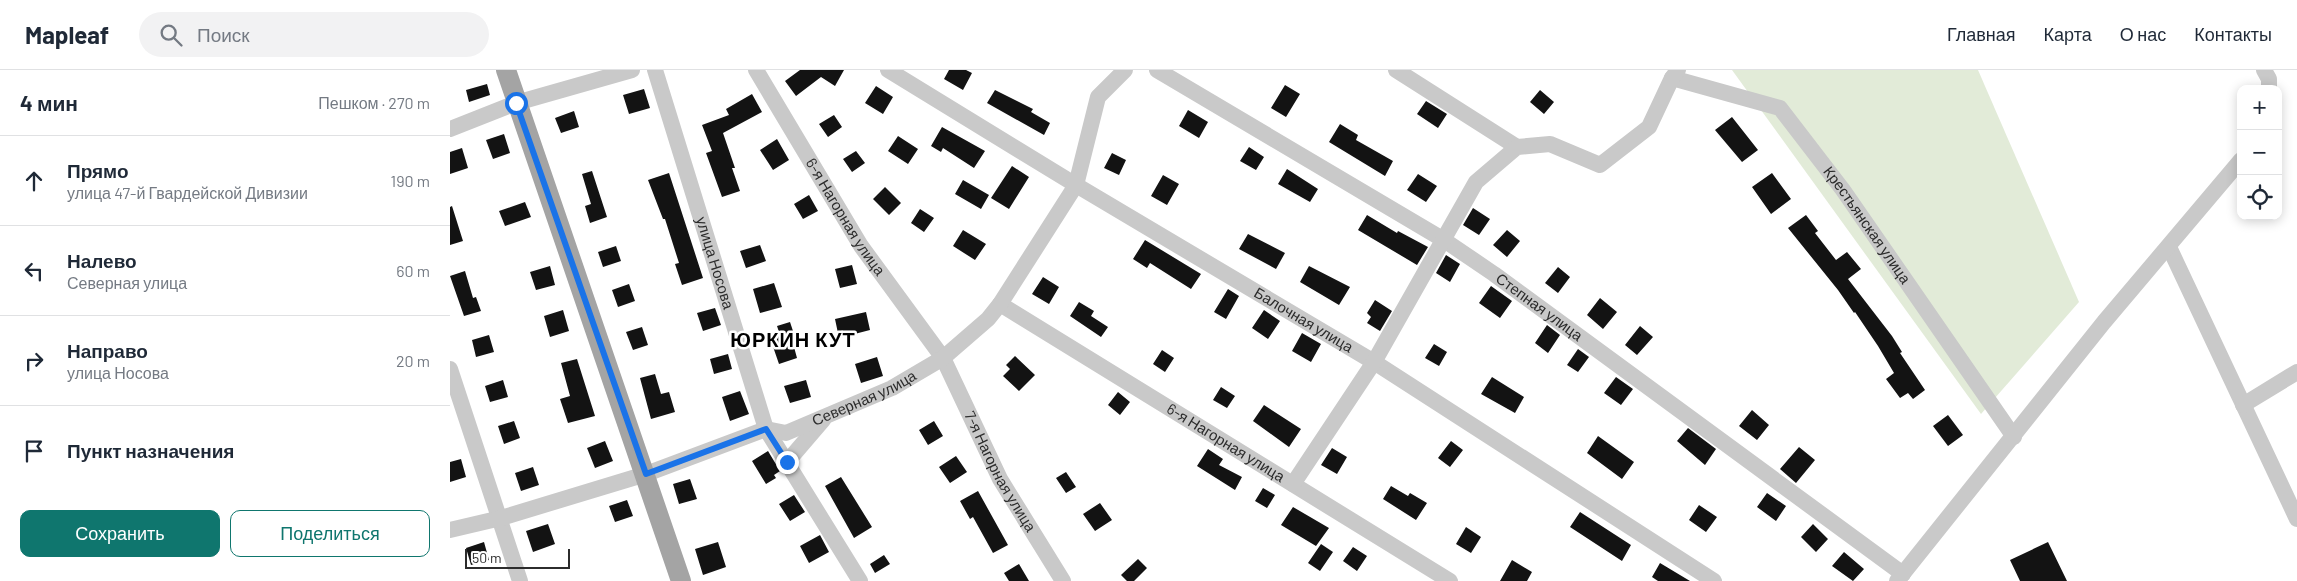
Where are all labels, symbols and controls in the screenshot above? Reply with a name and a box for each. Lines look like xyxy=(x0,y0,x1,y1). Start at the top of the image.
search box xyxy=(139,12,489,57)
text: Mapleaf xyxy=(25,20,109,49)
icon: search xyxy=(157,21,185,49)
text: Поиск xyxy=(197,23,250,46)
text: Главная xyxy=(1947,23,2016,45)
text: Карта xyxy=(2044,23,2092,45)
text: О нас xyxy=(2120,23,2166,45)
text: Контакты xyxy=(2194,23,2272,45)
map controls xyxy=(2237,85,2282,220)
button: + xyxy=(2237,85,2282,130)
text: 4 мин xyxy=(20,90,78,115)
route start xyxy=(505,92,528,115)
text: Пешком · 270 m xyxy=(318,93,430,112)
button: − xyxy=(2237,130,2282,175)
street label: 6-я Нагорная улица xyxy=(803,155,890,279)
text: Прямо xyxy=(67,159,129,182)
street label: Крестьянская улица xyxy=(1820,162,1915,287)
icon: ahead xyxy=(20,167,48,195)
text: 190 m xyxy=(391,171,430,190)
button: locate xyxy=(2237,175,2282,220)
text: улица 47-й Гвардейской Дивизии xyxy=(67,183,308,202)
street label: улица Носова xyxy=(693,214,739,312)
text: Налево xyxy=(67,249,137,272)
icon: left xyxy=(20,257,48,285)
text: 60 m xyxy=(396,261,430,280)
street label: Степная улица xyxy=(1493,269,1587,344)
text: Северная улица xyxy=(67,273,187,292)
street label: Балочная улица xyxy=(1251,283,1357,356)
district label: ЮРКИН КУТ xyxy=(730,327,856,351)
text: Направо xyxy=(67,339,148,362)
icon: right xyxy=(20,347,48,375)
text: 20 m xyxy=(396,351,430,370)
text: улица Носова xyxy=(67,363,169,382)
street label: Северная улица xyxy=(809,365,920,429)
street label: 6-я Нагорная улица xyxy=(1164,399,1289,485)
street label: 7-я Нагорная улица xyxy=(961,408,1041,535)
icon: arrive xyxy=(20,437,48,465)
text: Пункт назначения xyxy=(67,439,234,462)
route end xyxy=(776,451,799,474)
button: Сохранить xyxy=(20,510,220,557)
button: Поделиться xyxy=(230,510,430,557)
scale bar xyxy=(465,546,570,569)
text: 50 m xyxy=(472,549,501,566)

